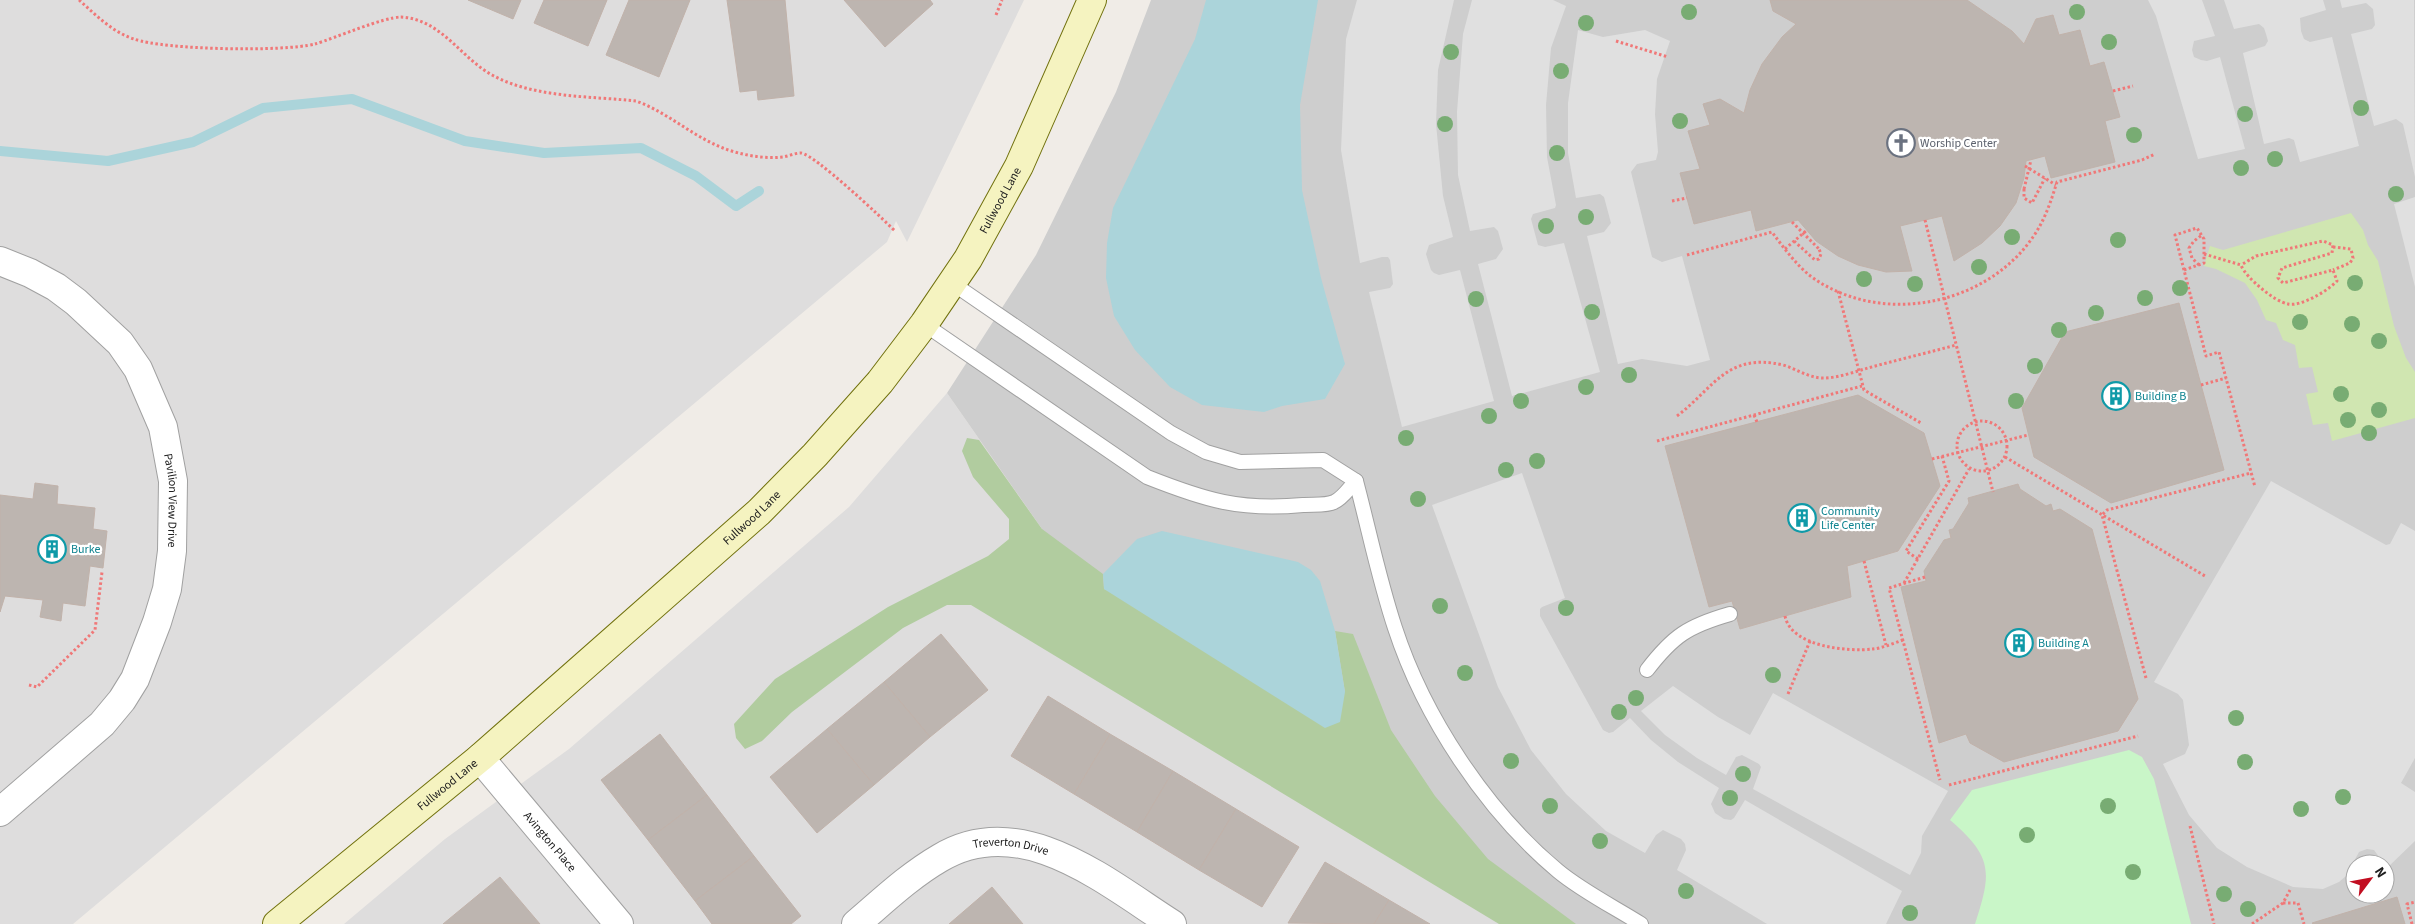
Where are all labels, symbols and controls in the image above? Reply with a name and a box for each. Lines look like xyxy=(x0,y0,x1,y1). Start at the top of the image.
church icon: Worship Center xyxy=(1886,128,1916,158)
place label: Worship Center xyxy=(1920,135,1998,152)
street label: Fullwood Lane xyxy=(975,164,1025,237)
building icon: Building B xyxy=(2101,381,2131,411)
place label: Building B xyxy=(2135,388,2186,405)
street label: Pavilion View Drive xyxy=(160,452,182,548)
street label: Fullwood Lane xyxy=(719,486,784,549)
building icon: Community Life Center xyxy=(1787,503,1817,533)
place label: Community Life Center xyxy=(1821,503,1880,534)
building icon: Burke xyxy=(37,534,67,564)
place label: Burke xyxy=(71,541,100,558)
building icon: Building A xyxy=(2004,628,2034,658)
place label: Building A xyxy=(2038,635,2089,652)
street label: Fullwood Lane xyxy=(413,755,481,815)
street label: Avington Place xyxy=(520,808,580,875)
street label: Treverton Drive xyxy=(971,833,1051,860)
north arrow xyxy=(2345,854,2395,904)
text: N xyxy=(2369,863,2391,882)

